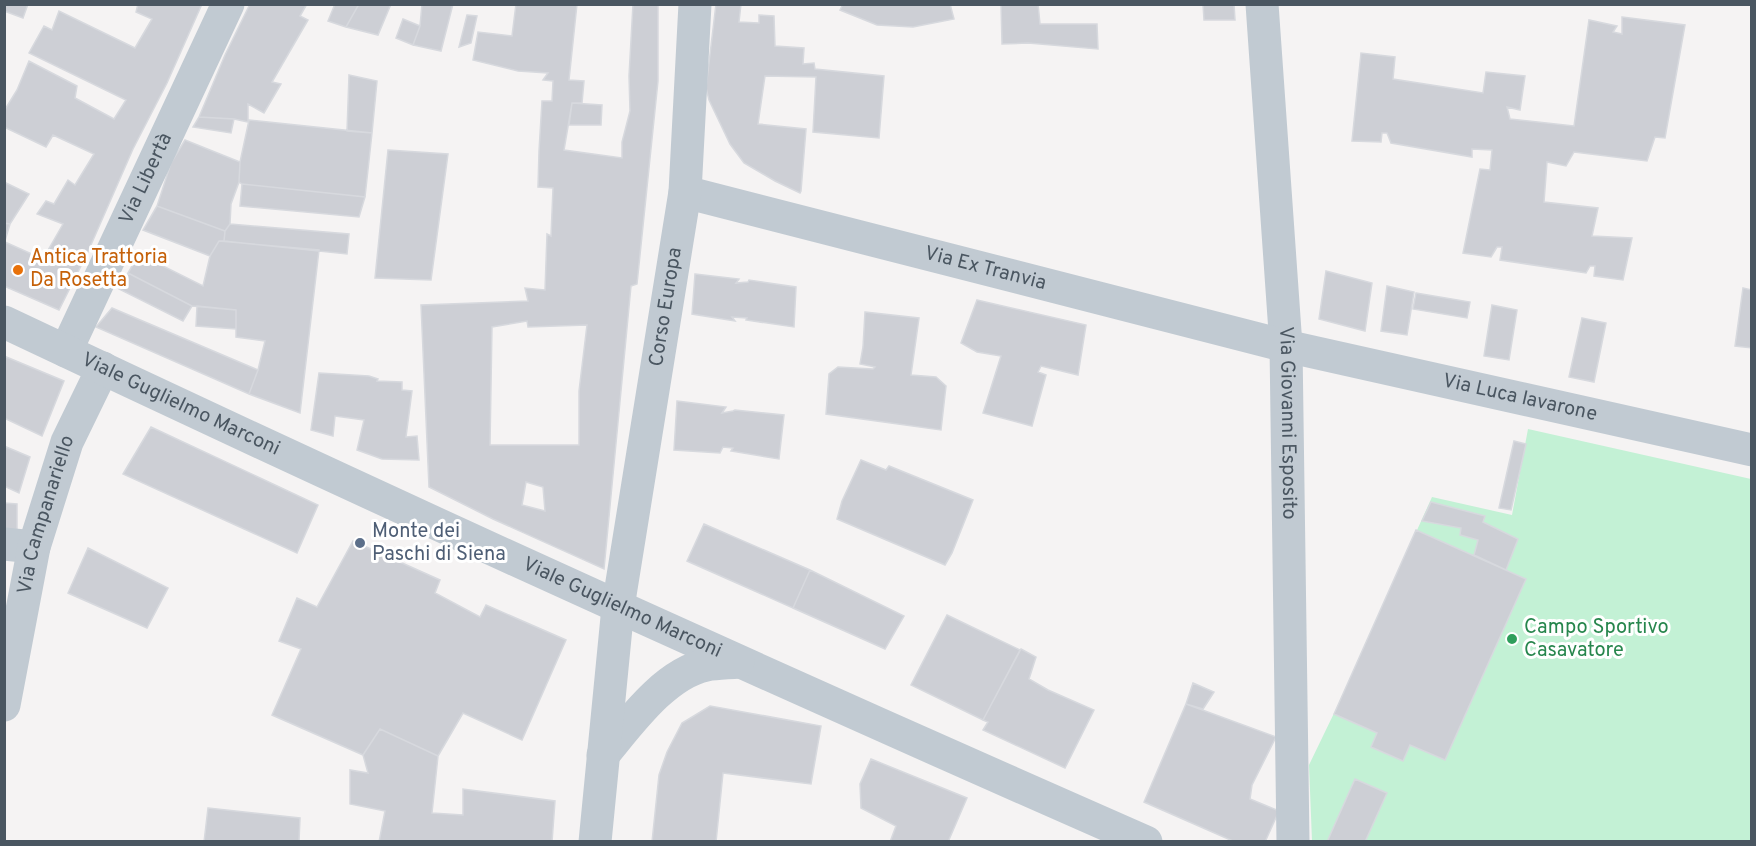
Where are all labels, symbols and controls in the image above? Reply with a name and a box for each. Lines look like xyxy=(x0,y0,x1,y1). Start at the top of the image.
street label: Via Libertà xyxy=(114,129,179,229)
street label: Via Ex Tranvia xyxy=(922,241,1049,297)
place label: Antica Trattoria Da Rosetta xyxy=(30,245,167,294)
street label: Corso Europa xyxy=(644,245,689,369)
marker: Antica Trattoria Da Rosetta xyxy=(11,263,25,277)
street label: Via Giovanni Esposito xyxy=(1272,326,1301,520)
street label: Viale Guglielmo Marconi xyxy=(77,347,284,462)
street label: Via Luca Iavarone xyxy=(1440,368,1600,428)
street label: Via Campanariello xyxy=(12,431,81,596)
place label: Monte dei Paschi di Siena xyxy=(372,519,506,568)
marker: Monte dei Paschi di Siena xyxy=(353,536,367,550)
street label: Viale Guglielmo Marconi xyxy=(518,552,726,665)
place label: Campo Sportivo Casavatore xyxy=(1524,615,1669,664)
marker: Campo Sportivo Casavatore xyxy=(1505,632,1519,646)

